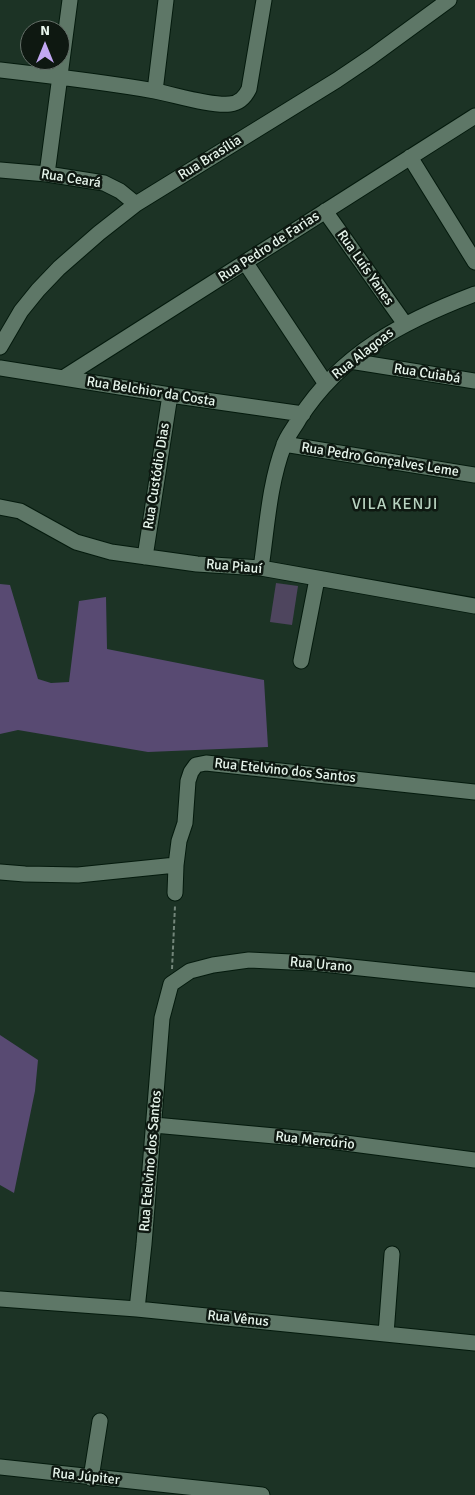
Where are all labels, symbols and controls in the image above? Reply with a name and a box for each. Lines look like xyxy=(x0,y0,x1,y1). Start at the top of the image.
north arrow xyxy=(20,20,70,70)
text: N xyxy=(40,22,50,39)
street label: Rua Brasília xyxy=(175,132,245,184)
street label: Rua Ceará xyxy=(40,166,102,192)
street label: Rua Pedro de Farias xyxy=(215,208,323,286)
street label: Rua Luís Yanes xyxy=(333,227,397,309)
street label: Rua Alagoas xyxy=(329,325,397,383)
street label: Rua Cuiabá xyxy=(392,360,462,388)
street label: Rua Belchior da Costa xyxy=(85,374,217,410)
street label: Rua Custódio Dias xyxy=(140,421,174,531)
street label: Rua Pedro Gonçalves Leme xyxy=(300,439,460,481)
district label: VILA KENJI xyxy=(350,495,440,515)
street label: Rua Piauí xyxy=(205,556,263,578)
street label: Rua Etelvino dos Santos xyxy=(213,755,357,787)
street label: Rua Urano xyxy=(289,954,353,976)
street label: Rua Etelvino dos Santos xyxy=(136,1090,166,1232)
street label: Rua Mercúrio xyxy=(274,1128,356,1154)
street label: Rua Vênus xyxy=(206,1307,270,1331)
street label: Rua Júpiter xyxy=(51,1465,121,1489)

